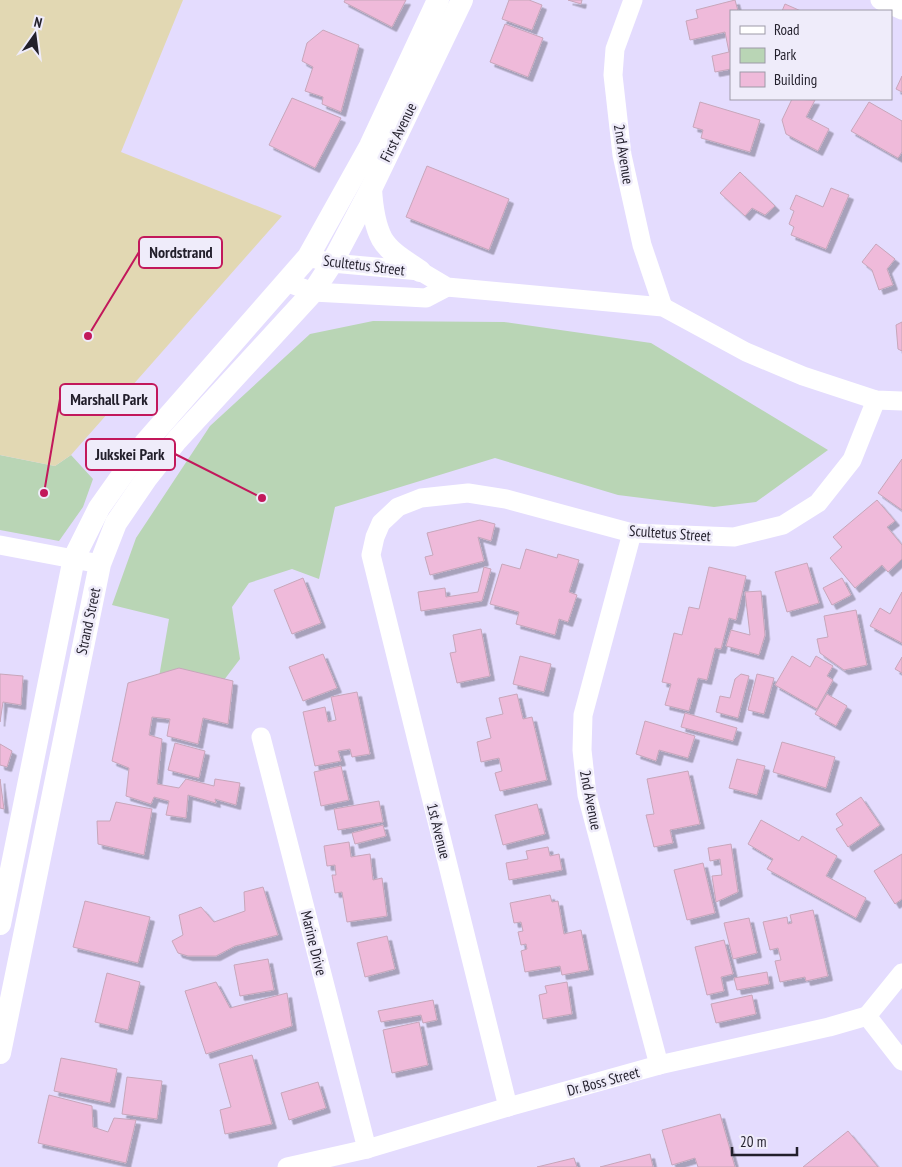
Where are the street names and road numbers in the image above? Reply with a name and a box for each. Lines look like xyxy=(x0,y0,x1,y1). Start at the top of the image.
street label: First Avenue xyxy=(376,99,420,165)
street label: 2nd Avenue xyxy=(610,123,638,185)
street label: Scultetus Street xyxy=(322,251,406,279)
street label: Scultetus Street xyxy=(628,521,712,545)
street label: Strand Street xyxy=(72,586,104,656)
street label: 2nd Avenue xyxy=(576,768,606,832)
street label: 1st Avenue xyxy=(423,801,455,861)
street label: Marine Drive xyxy=(297,909,331,977)
street label: Dr. Boss Street xyxy=(565,1062,641,1100)

